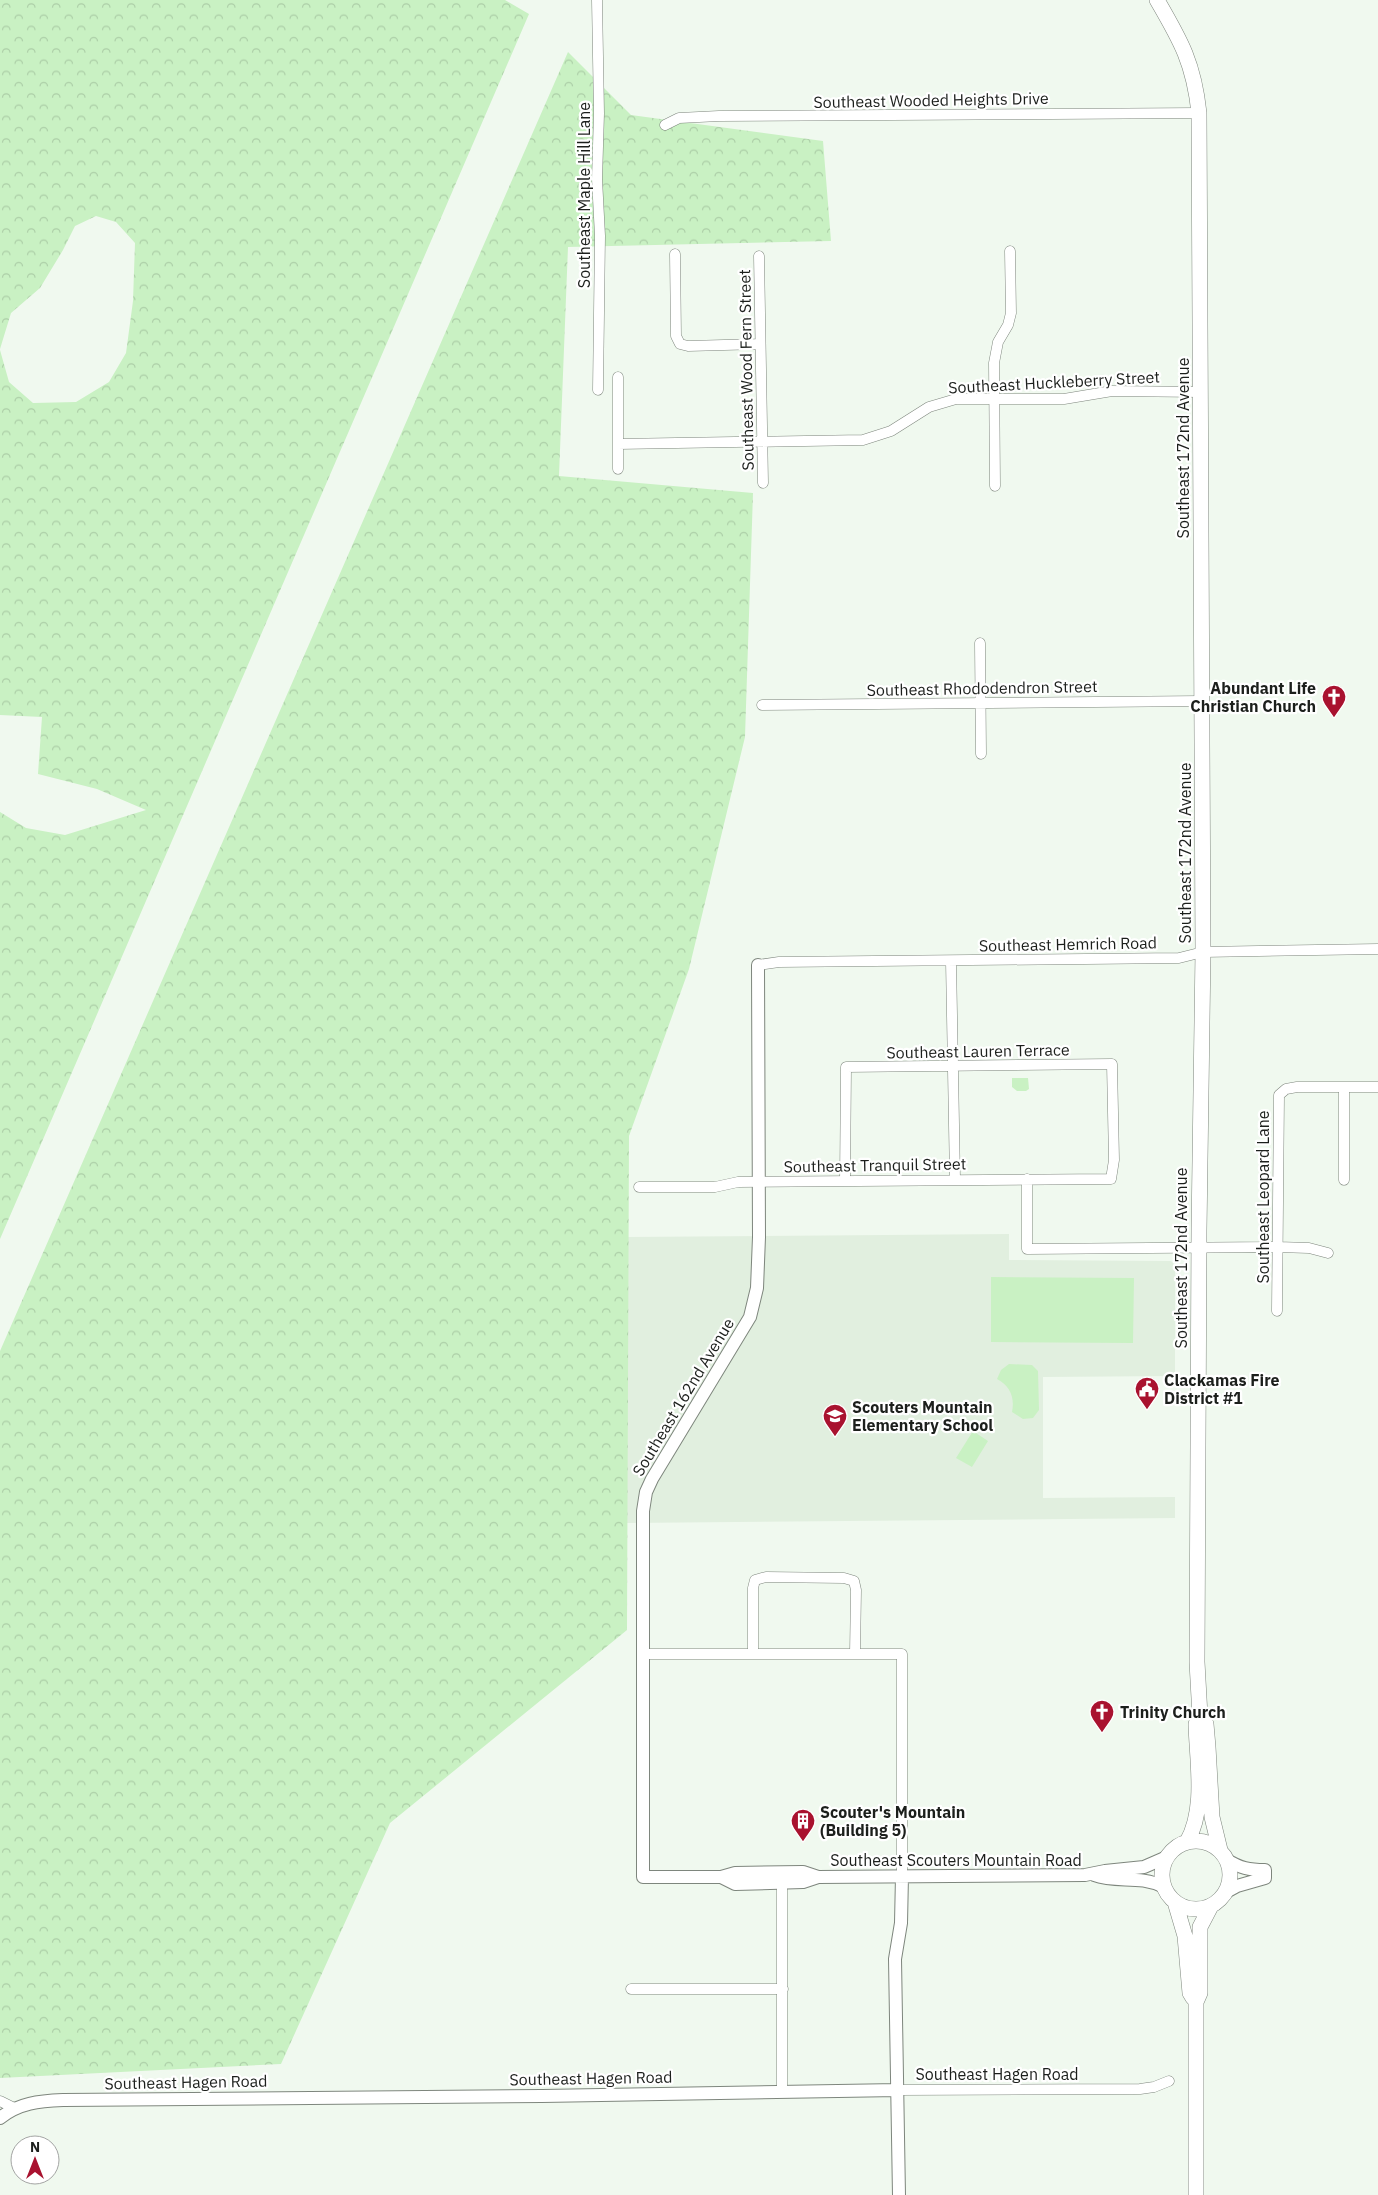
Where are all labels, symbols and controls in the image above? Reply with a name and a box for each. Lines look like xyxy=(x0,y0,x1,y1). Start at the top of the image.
street label: Southeast Wooded Heights Drive xyxy=(813,88,1049,112)
street label: Southeast Maple Hill Lane xyxy=(574,102,594,288)
street label: Southeast Wood Fern Street xyxy=(734,269,758,471)
street label: Southeast 172nd Avenue xyxy=(1173,357,1193,538)
street label: Southeast Huckleberry Street xyxy=(948,366,1160,398)
street label: Southeast Rhododendron Street xyxy=(866,676,1098,700)
place label: Abundant Life Christian Church xyxy=(1190,678,1316,716)
church icon: Abundant Life Christian Church xyxy=(1321,684,1347,718)
street label: Southeast 172nd Avenue xyxy=(1175,762,1195,943)
street label: Southeast Hemrich Road xyxy=(979,932,1157,956)
street label: Southeast Lauren Terrace xyxy=(886,1039,1070,1063)
street label: Southeast Leopard Lane xyxy=(1253,1110,1273,1284)
street label: Southeast Tranquil Street xyxy=(783,1153,967,1177)
street label: Southeast 172nd Avenue xyxy=(1171,1167,1191,1348)
street label: Southeast 162nd Avenue xyxy=(628,1314,738,1480)
place label: Clackamas Fire District #1 xyxy=(1164,1370,1280,1408)
public building icon: Clackamas Fire District #1 xyxy=(1134,1376,1160,1410)
place label: Scouters Mountain Elementary School xyxy=(852,1397,993,1435)
school or university icon: Scouters Mountain Elementary School xyxy=(822,1403,848,1437)
church icon: Trinity Church xyxy=(1089,1699,1115,1733)
place label: Trinity Church xyxy=(1120,1702,1226,1722)
place label: Scouter's Mountain (Building 5) xyxy=(820,1802,965,1840)
building icon: Scouter's Mountain (Building 5) xyxy=(790,1808,816,1842)
street label: Southeast Scouters Mountain Road xyxy=(830,1850,1082,1870)
street label: Southeast Hagen Road xyxy=(915,2064,1079,2084)
street label: Southeast Hagen Road xyxy=(509,2067,673,2089)
street label: Southeast Hagen Road xyxy=(104,2071,268,2093)
north arrow xyxy=(10,2135,60,2185)
text: N xyxy=(30,2138,40,2156)

